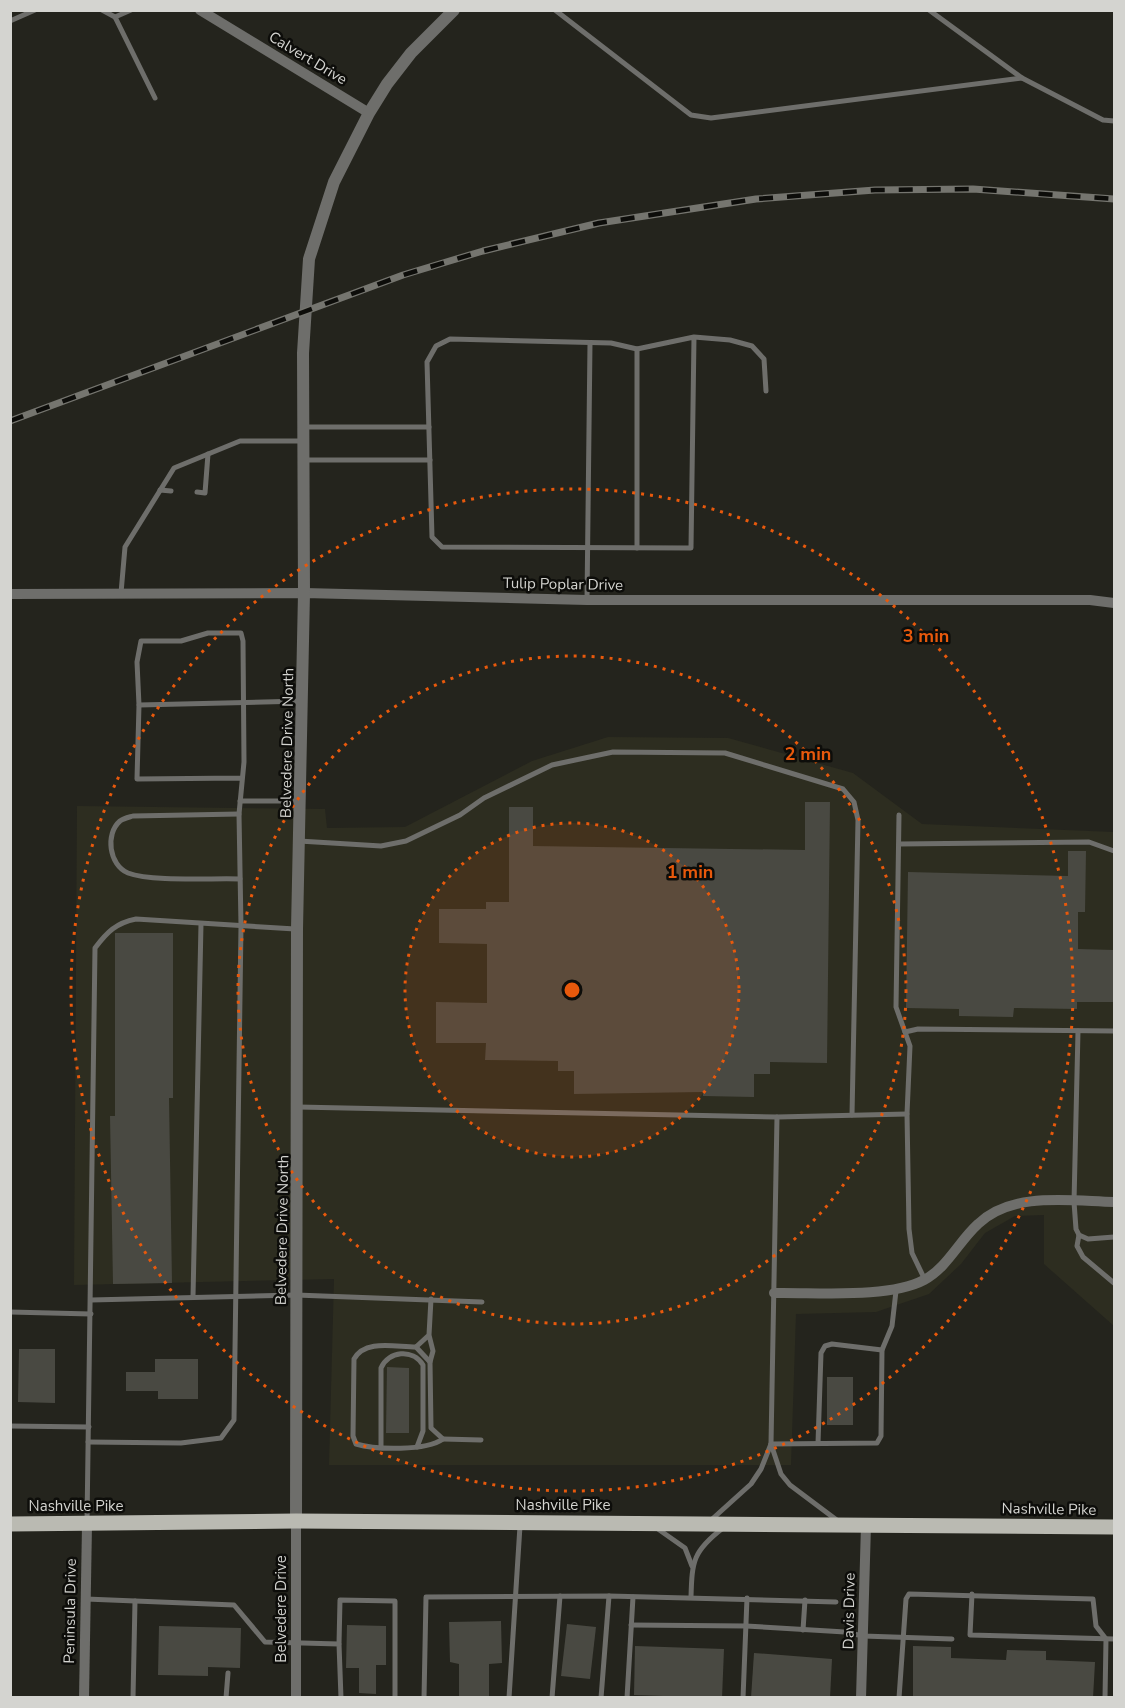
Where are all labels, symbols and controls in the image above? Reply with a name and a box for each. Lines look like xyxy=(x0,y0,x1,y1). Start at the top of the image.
street label: Calvert Drive xyxy=(265,27,351,89)
street label: Tulip Poplar Drive xyxy=(503,573,623,595)
text: 3 min xyxy=(903,624,949,648)
street label: Belvedere Drive North xyxy=(276,668,298,818)
text: 2 min xyxy=(785,742,831,766)
text: 1 min xyxy=(667,860,713,884)
centre of rings xyxy=(562,980,582,1000)
street label: Belvedere Drive North xyxy=(271,1155,293,1305)
street label: Nashville Pike xyxy=(516,1495,610,1515)
street label: Nashville Pike xyxy=(29,1496,123,1516)
street label: Nashville Pike xyxy=(1001,1498,1097,1520)
street label: Belvedere Drive xyxy=(271,1555,291,1663)
street label: Peninsula Drive xyxy=(59,1558,81,1664)
street label: Davis Drive xyxy=(838,1572,860,1650)

